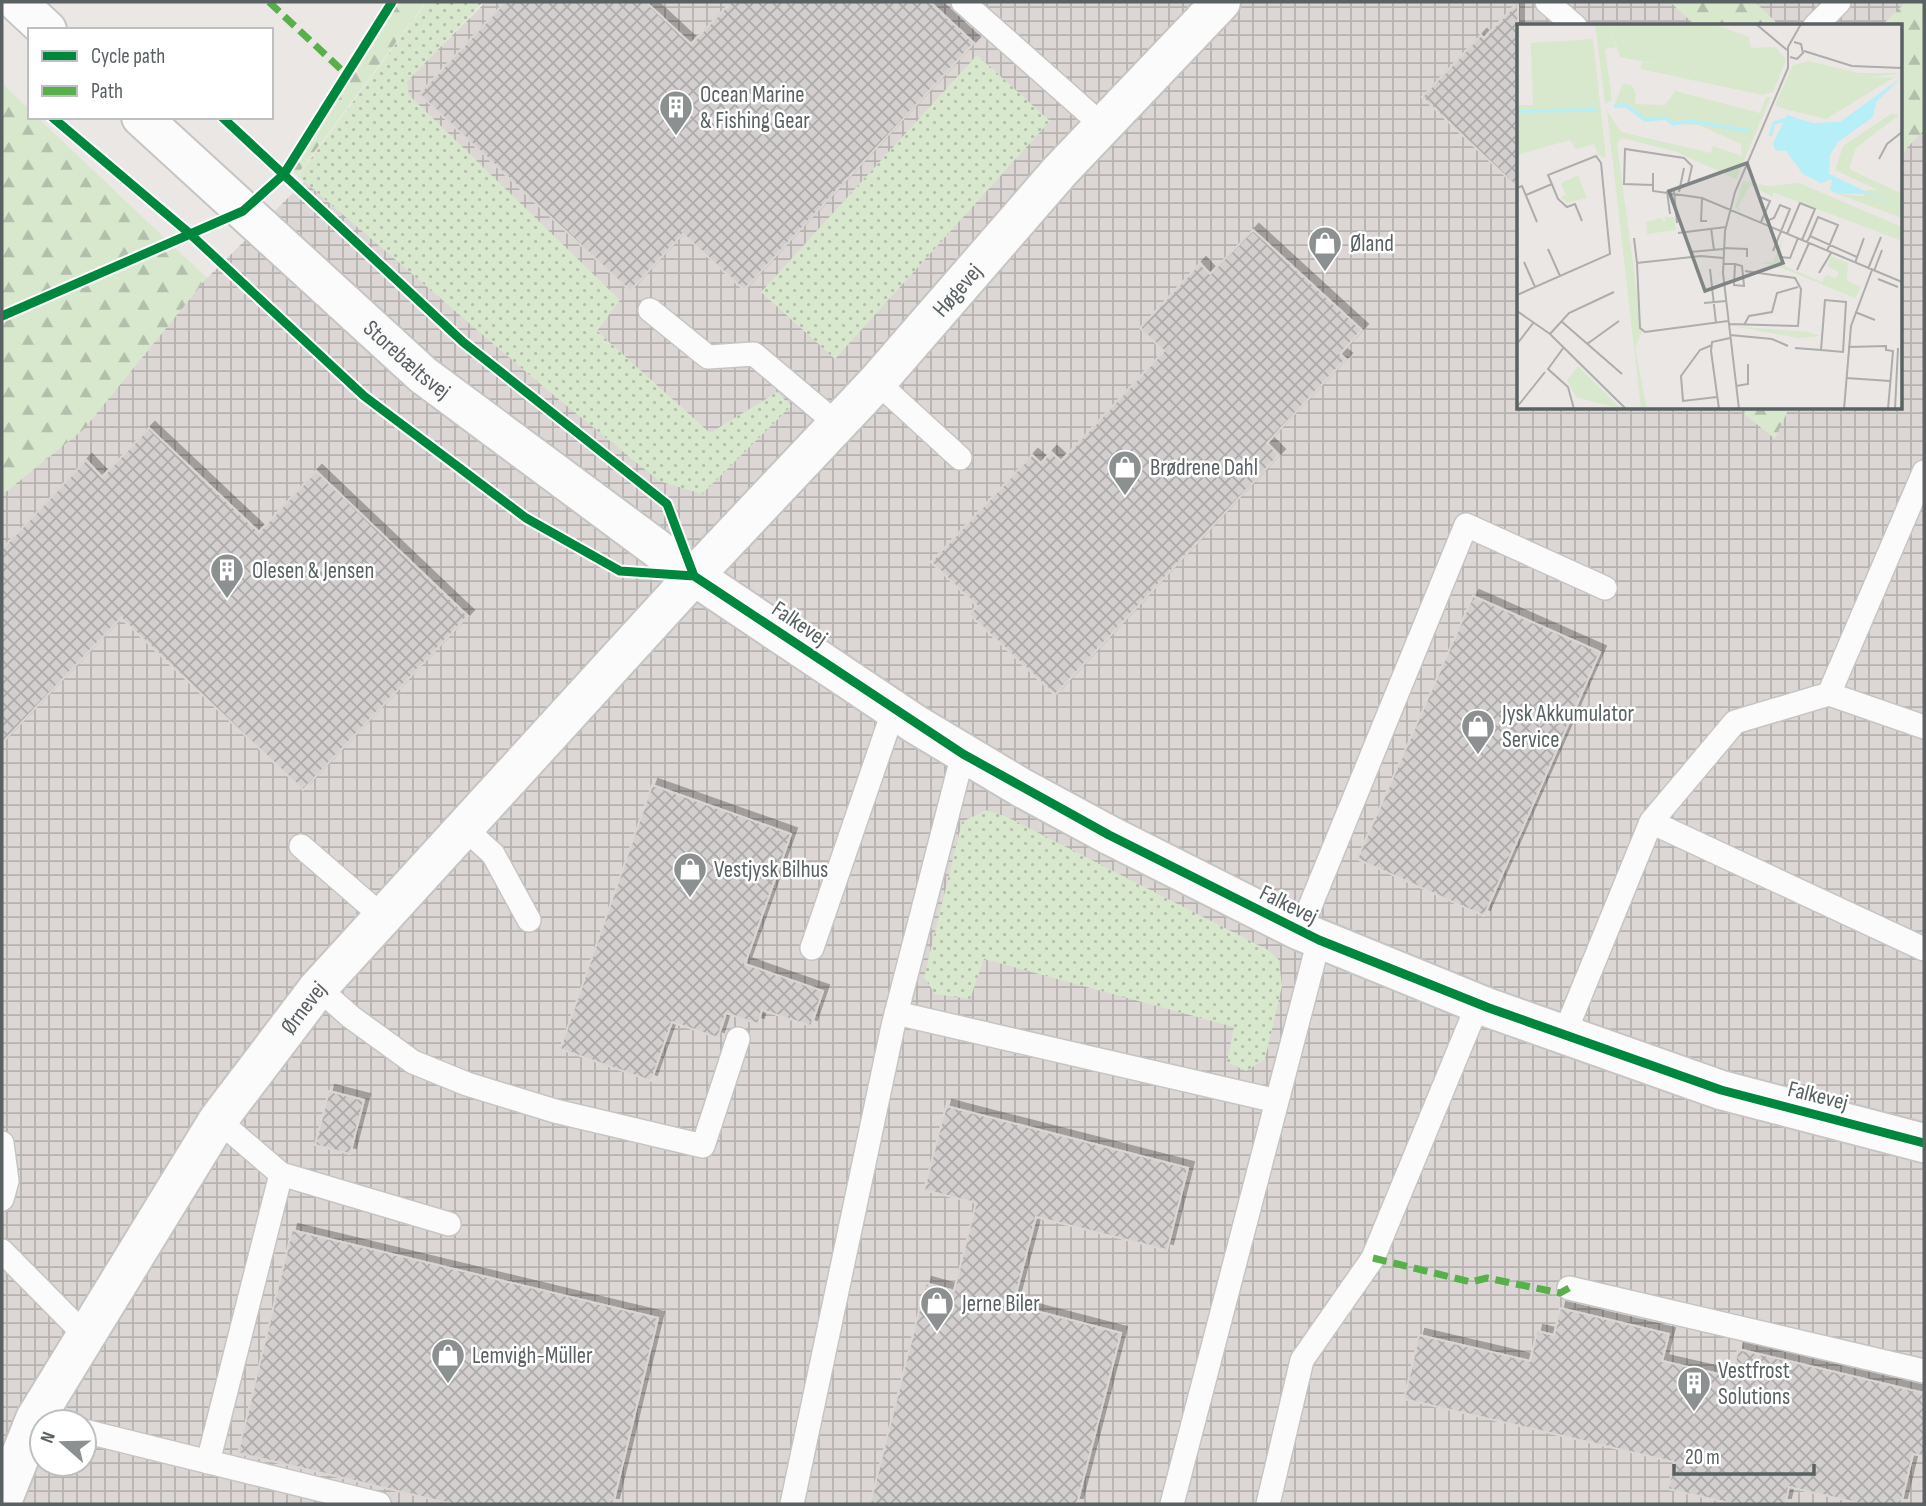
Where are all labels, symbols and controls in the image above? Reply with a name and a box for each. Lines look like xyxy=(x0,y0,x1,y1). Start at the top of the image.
inset map xyxy=(1517,24,1902,410)
legend xyxy=(28,28,273,119)
text: Cycle path xyxy=(91,44,165,69)
text: Path xyxy=(91,79,123,104)
place label: Ocean Marine & Fishing Gear xyxy=(700,81,810,135)
building icon: Ocean Marine & Fishing Gear xyxy=(657,88,695,137)
shop icon: Øland xyxy=(1306,224,1344,273)
place label: Øland xyxy=(1350,230,1394,258)
street label: Høgevej xyxy=(927,258,988,323)
street label: Storebæltsvej xyxy=(357,314,456,406)
shop icon: Brødrene Dahl xyxy=(1106,448,1144,497)
place label: Brødrene Dahl xyxy=(1150,454,1258,482)
building icon: Olesen & Jensen xyxy=(208,551,246,600)
place label: Olesen & Jensen xyxy=(252,557,374,585)
street label: Falkevej xyxy=(766,595,833,652)
place label: Jysk Akkumulator Service xyxy=(1501,700,1635,754)
shop icon: Jysk Akkumulator Service xyxy=(1459,707,1497,756)
shop icon: Vestjysk Bilhus xyxy=(671,850,709,899)
place label: Vestjysk Bilhus xyxy=(714,856,828,884)
street label: Falkevej xyxy=(1255,879,1322,931)
street label: Ørnevej xyxy=(275,976,332,1040)
street label: Falkevej xyxy=(1785,1075,1851,1117)
shop icon: Jerne Biler xyxy=(918,1284,956,1333)
place label: Jerne Biler xyxy=(961,1290,1040,1318)
shop icon: Lemvigh-Müller xyxy=(429,1336,467,1385)
place label: Lemvigh-Müller xyxy=(472,1342,593,1370)
place label: Vestfrost Solutions xyxy=(1718,1357,1790,1411)
building icon: Vestfrost Solutions xyxy=(1675,1364,1713,1413)
north arrow xyxy=(28,1408,98,1478)
text: N xyxy=(36,1429,61,1446)
scale bar xyxy=(1674,1432,1814,1476)
text: 20 m xyxy=(1685,1445,1720,1470)

